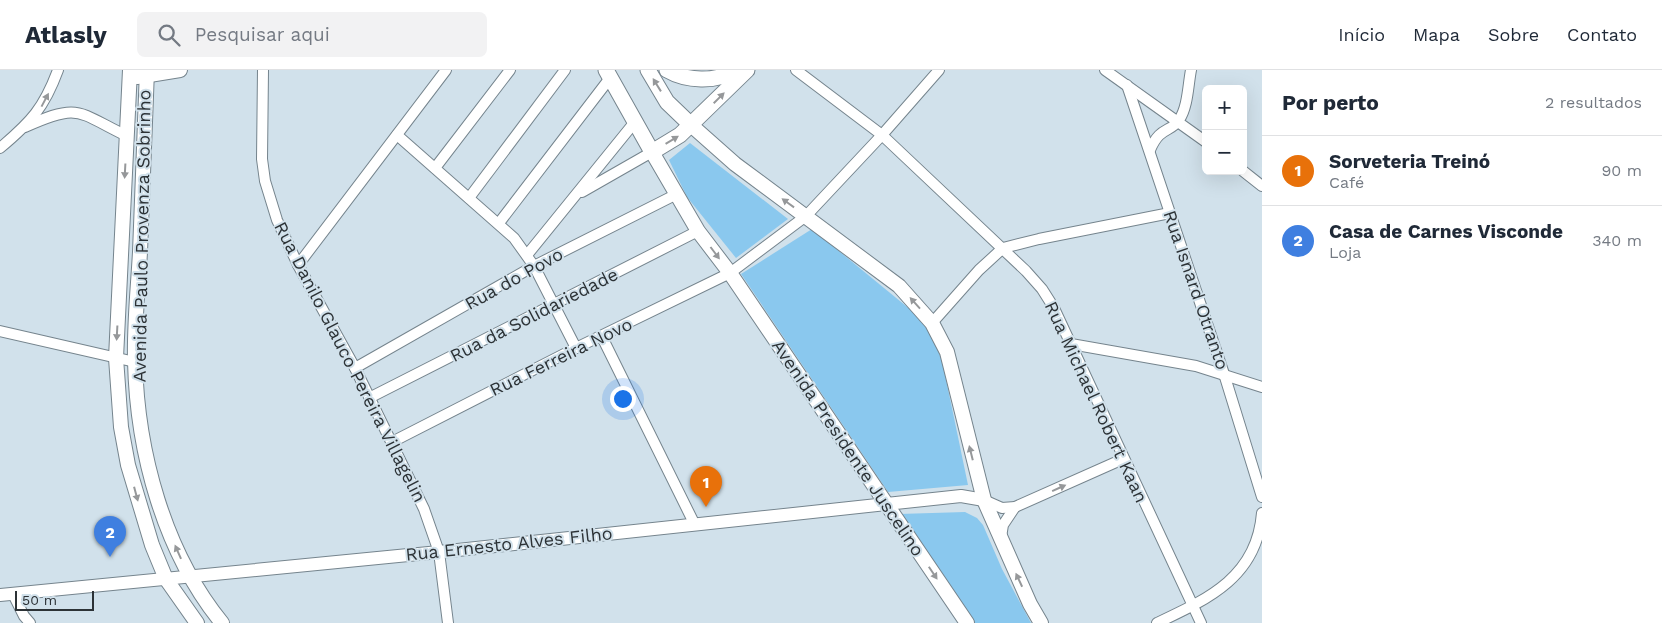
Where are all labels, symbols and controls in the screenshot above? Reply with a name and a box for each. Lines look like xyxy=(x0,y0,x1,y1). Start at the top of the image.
search box xyxy=(137,12,487,57)
text: Atlasly xyxy=(25,21,107,49)
icon: search xyxy=(155,21,183,49)
text: Pesquisar aqui xyxy=(195,23,330,46)
text: Início xyxy=(1338,24,1385,45)
text: Mapa xyxy=(1413,24,1460,45)
text: Sobre xyxy=(1488,24,1539,45)
text: Contato xyxy=(1567,24,1637,45)
one-way arrow xyxy=(652,79,662,92)
map controls xyxy=(1202,85,1247,175)
button: + xyxy=(1202,85,1247,130)
street label: Avenida Paulo Provenza Sobrinho xyxy=(128,89,155,383)
text: Por perto xyxy=(1282,90,1379,115)
one-way arrow xyxy=(712,92,724,104)
one-way arrow xyxy=(41,93,49,108)
text: 2 resultados xyxy=(1545,93,1642,112)
button: − xyxy=(1202,130,1247,175)
one-way arrow xyxy=(666,136,679,145)
text: Sorveteria Treinó xyxy=(1329,150,1490,173)
text: 1 xyxy=(1295,161,1301,180)
text: 90 m xyxy=(1601,161,1642,180)
one-way arrow xyxy=(121,163,129,179)
text: Café xyxy=(1329,173,1364,192)
one-way arrow xyxy=(781,198,795,208)
street label: Rua Isnard Otranto xyxy=(1159,208,1234,372)
street label: Rua Danilo Glauco Pereira Villagelin xyxy=(270,218,431,506)
text: Casa de Carnes Visconde xyxy=(1329,220,1563,243)
text: 2 xyxy=(1293,231,1303,250)
text: 340 m xyxy=(1592,231,1642,250)
street label: Rua do Povo xyxy=(461,243,566,314)
text: Loja xyxy=(1329,243,1361,262)
one-way arrow xyxy=(710,246,720,260)
street label: Rua da Solidariedade xyxy=(446,263,621,366)
one-way arrow xyxy=(909,298,921,310)
street label: Rua Michael Robert Kaan xyxy=(1041,298,1152,506)
street label: Rua Ferreira Novo xyxy=(486,313,635,400)
one-way arrow xyxy=(113,326,121,342)
street label: Avenida Presidente Juscelino xyxy=(768,336,929,560)
your location xyxy=(610,386,636,412)
one-way arrow xyxy=(967,446,975,461)
pin: 1 xyxy=(690,466,722,507)
one-way arrow xyxy=(1052,483,1066,491)
one-way arrow xyxy=(133,486,141,501)
pin: 2 xyxy=(94,516,126,557)
street label: Rua Ernesto Alves Filho xyxy=(404,522,613,565)
one-way arrow xyxy=(173,545,181,559)
one-way arrow xyxy=(928,566,937,580)
one-way arrow xyxy=(1015,573,1023,587)
scale bar xyxy=(15,588,94,611)
text: 50 m xyxy=(22,592,57,608)

